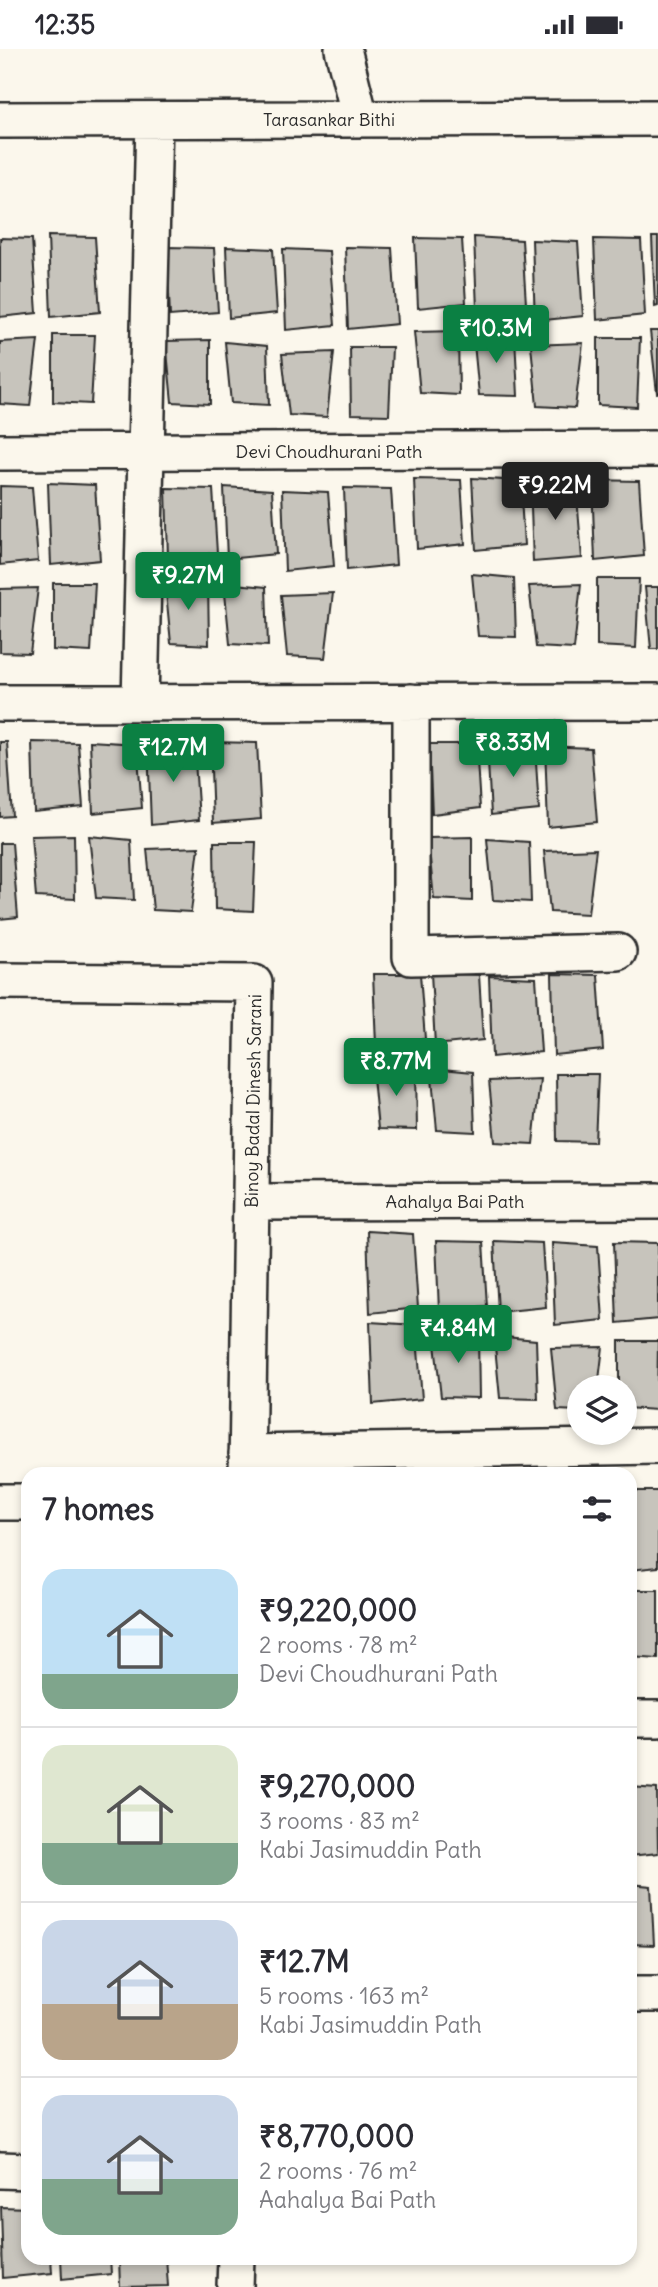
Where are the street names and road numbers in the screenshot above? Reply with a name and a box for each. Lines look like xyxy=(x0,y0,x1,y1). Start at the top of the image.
street label: Tarasankar Bithi xyxy=(263,108,395,131)
street label: Devi Choudhurani Path xyxy=(236,440,422,463)
street label: Binoy Badal Dinesh Sarani xyxy=(240,994,266,1208)
street label: Aahalya Bai Path xyxy=(386,1190,524,1213)

